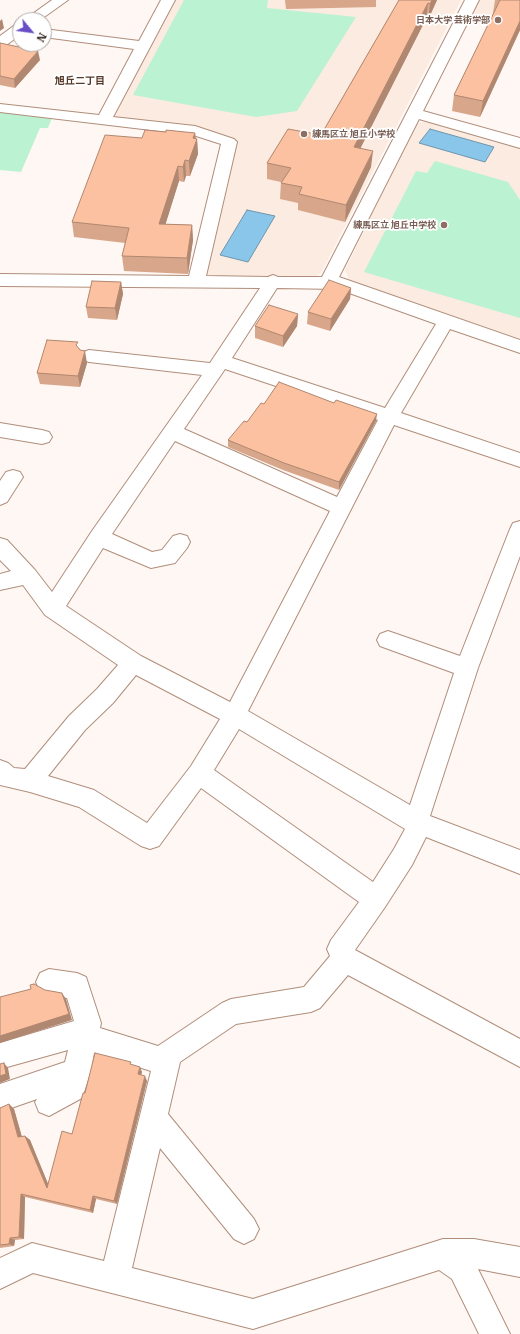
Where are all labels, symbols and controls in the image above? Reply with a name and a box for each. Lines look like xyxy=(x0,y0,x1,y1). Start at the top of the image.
north arrow xyxy=(12,12,52,52)
place label: 日本大学 芸術学部 xyxy=(416,15,490,25)
marker: 日本大学 芸術学部 xyxy=(493,15,503,25)
text: N xyxy=(33,30,50,45)
district label: 旭丘二丁目 xyxy=(55,75,105,87)
marker: 練馬区立 旭丘小学校 xyxy=(299,129,309,139)
place label: 練馬区立 旭丘小学校 xyxy=(312,129,395,139)
place label: 練馬区立 旭丘中学校 xyxy=(353,220,436,230)
marker: 練馬区立 旭丘中学校 xyxy=(439,220,449,230)

